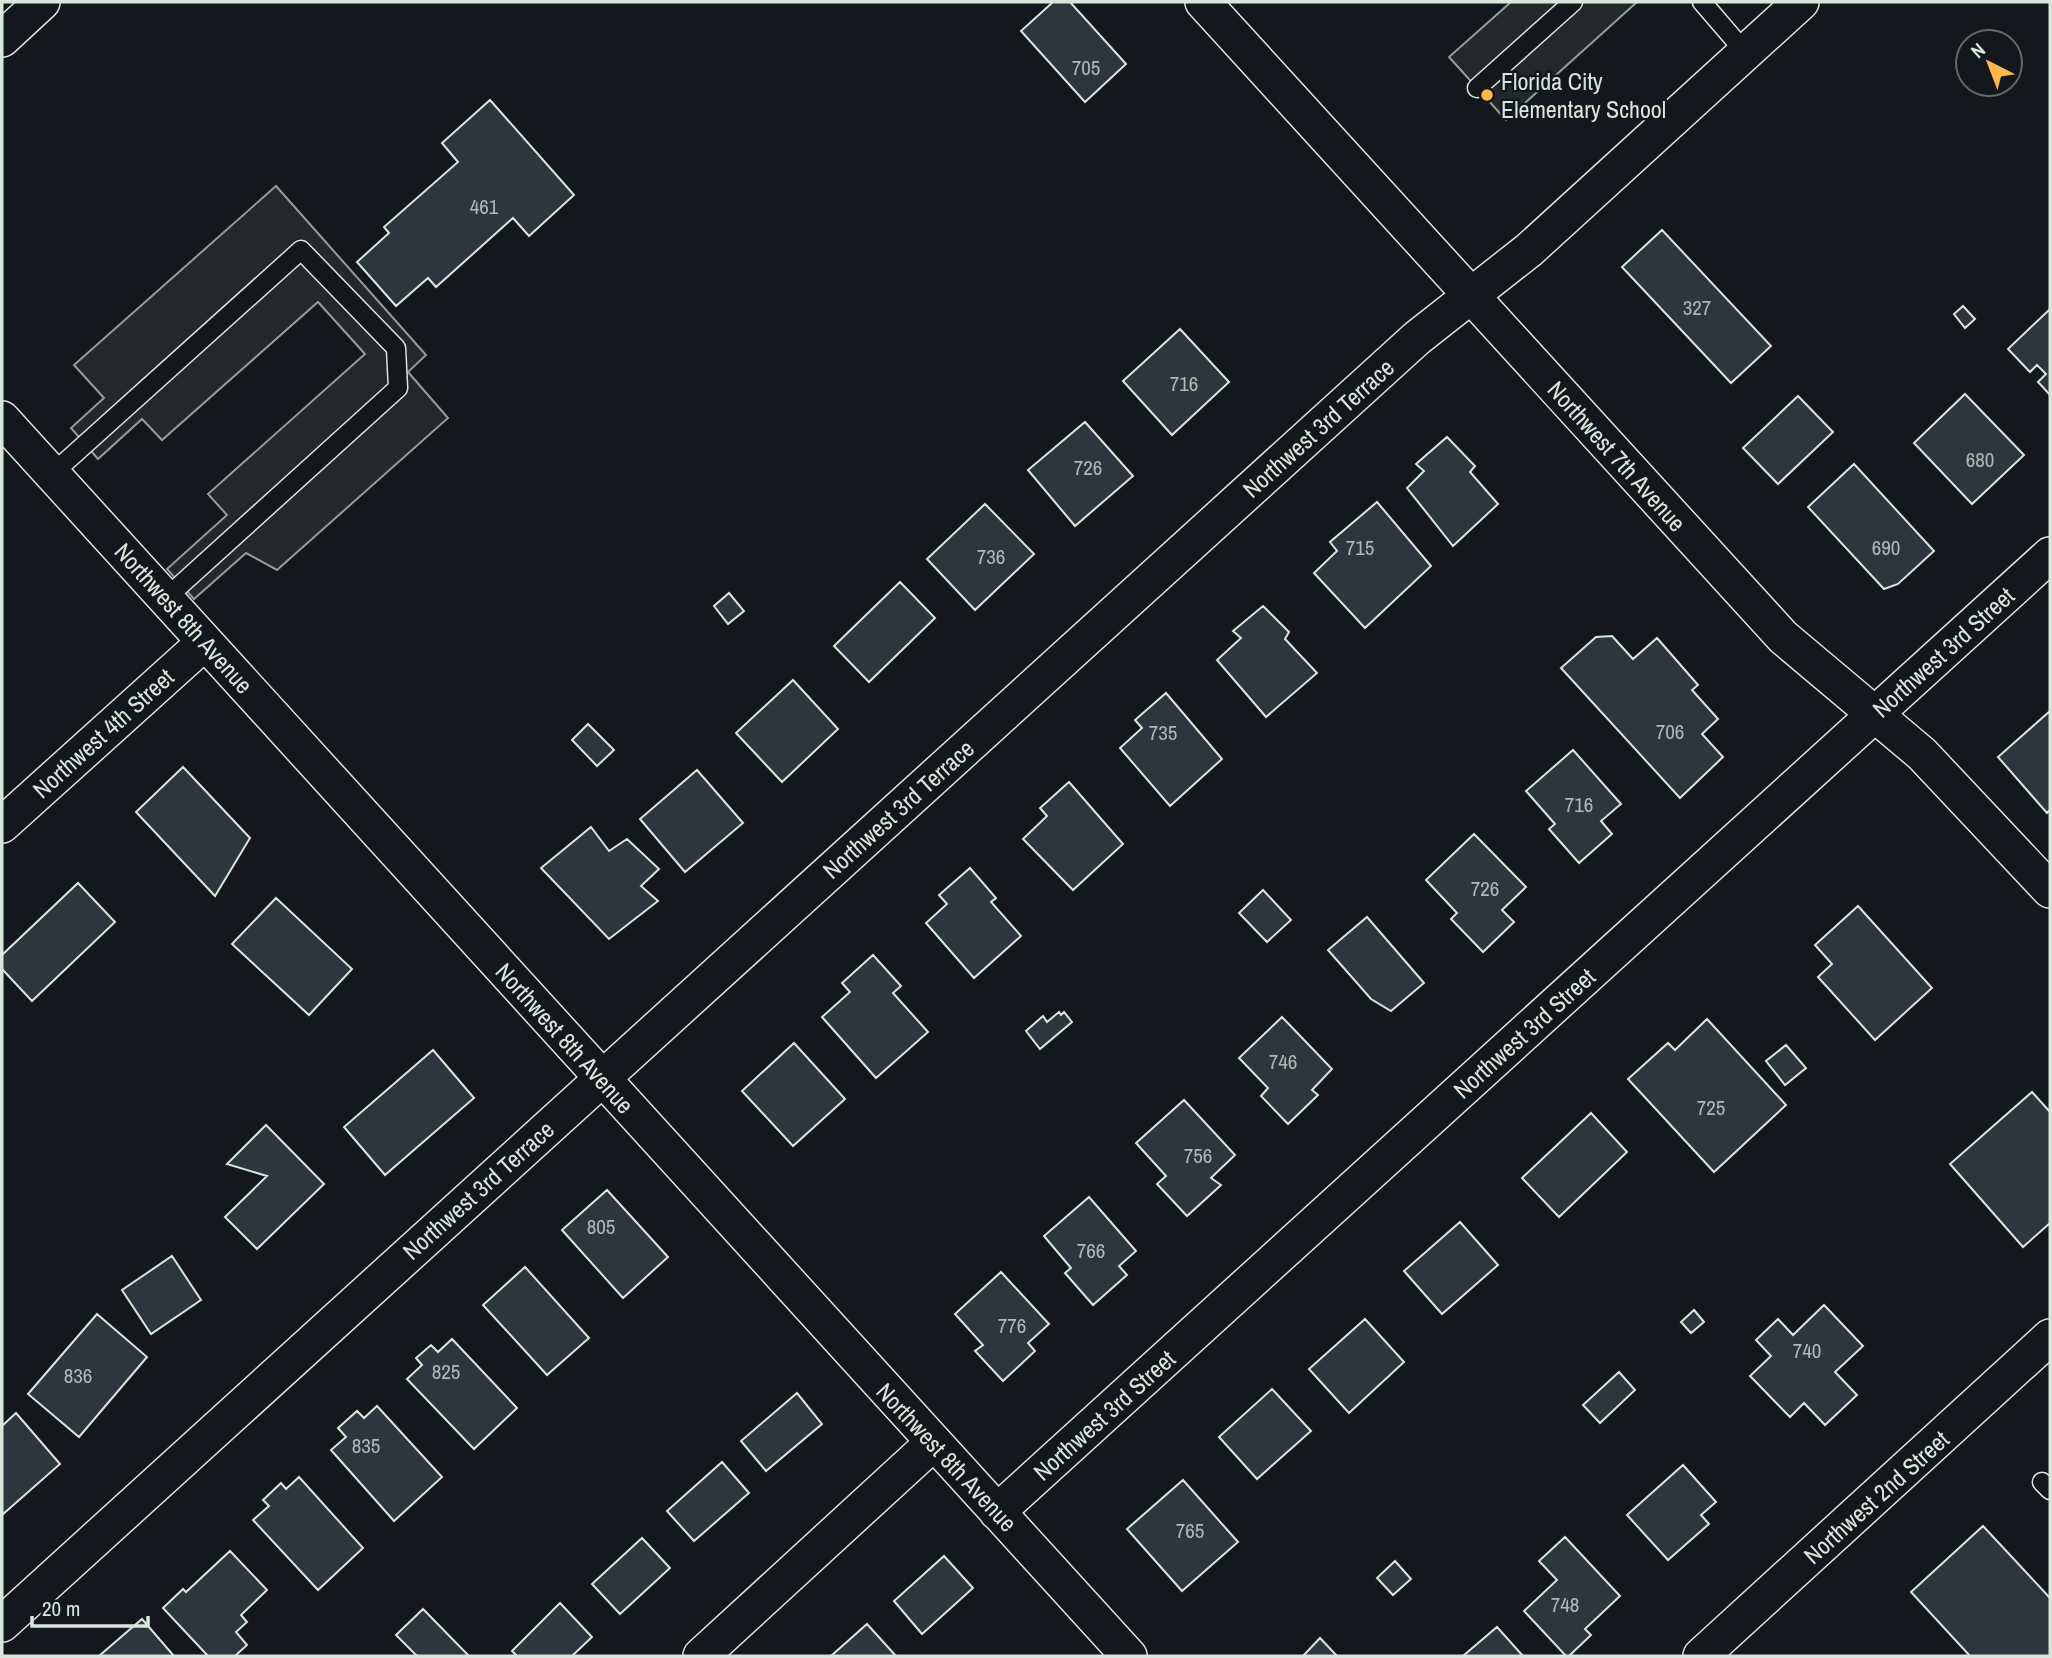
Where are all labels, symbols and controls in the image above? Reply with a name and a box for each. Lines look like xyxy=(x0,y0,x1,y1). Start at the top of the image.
north arrow xyxy=(1954,28,2024,98)
text: N xyxy=(1965,37,1991,64)
house number: 705 xyxy=(1072,53,1100,82)
place label: Florida City Elementary School xyxy=(1501,65,1666,125)
marker: Florida City Elementary School xyxy=(1479,87,1495,103)
house number: 461 xyxy=(470,192,499,221)
house number: 327 xyxy=(1683,293,1711,322)
street label: Northwest 3rd Terrace xyxy=(1235,351,1401,505)
house number: 716 xyxy=(1170,369,1198,398)
street label: Northwest 7th Avenue xyxy=(1541,374,1693,538)
house number: 680 xyxy=(1966,445,1994,474)
house number: 726 xyxy=(1074,453,1102,482)
house number: 715 xyxy=(1346,533,1374,562)
house number: 690 xyxy=(1872,533,1900,562)
street label: Northwest 8th Avenue xyxy=(108,536,260,700)
house number: 736 xyxy=(977,542,1005,571)
street label: Northwest 3rd Street xyxy=(1865,579,2021,724)
street label: Northwest 4th Street xyxy=(26,661,181,805)
house number: 706 xyxy=(1656,717,1684,746)
house number: 735 xyxy=(1149,718,1177,747)
street label: Northwest 3rd Terrace xyxy=(815,732,981,886)
house number: 716 xyxy=(1565,790,1593,819)
house number: 726 xyxy=(1471,874,1499,903)
street label: Northwest 8th Avenue xyxy=(489,956,641,1120)
street label: Northwest 3rd Street xyxy=(1446,960,1602,1105)
house number: 746 xyxy=(1269,1047,1297,1076)
house number: 725 xyxy=(1697,1093,1725,1122)
street label: Northwest 3rd Terrace xyxy=(395,1113,561,1267)
house number: 756 xyxy=(1184,1141,1212,1170)
house number: 805 xyxy=(587,1212,615,1241)
house number: 766 xyxy=(1077,1236,1105,1265)
house number: 776 xyxy=(998,1311,1026,1340)
house number: 740 xyxy=(1793,1336,1821,1365)
street label: Northwest 3rd Street xyxy=(1026,1342,1182,1487)
house number: 825 xyxy=(432,1357,460,1386)
house number: 836 xyxy=(64,1361,92,1390)
street label: Northwest 8th Avenue xyxy=(870,1376,1024,1538)
street label: Northwest 2nd Street xyxy=(1797,1423,1956,1571)
house number: 835 xyxy=(352,1431,380,1460)
house number: 765 xyxy=(1176,1516,1204,1545)
scale bar xyxy=(32,1584,147,1628)
house number: 748 xyxy=(1551,1590,1579,1619)
text: 20 m xyxy=(42,1594,80,1623)

